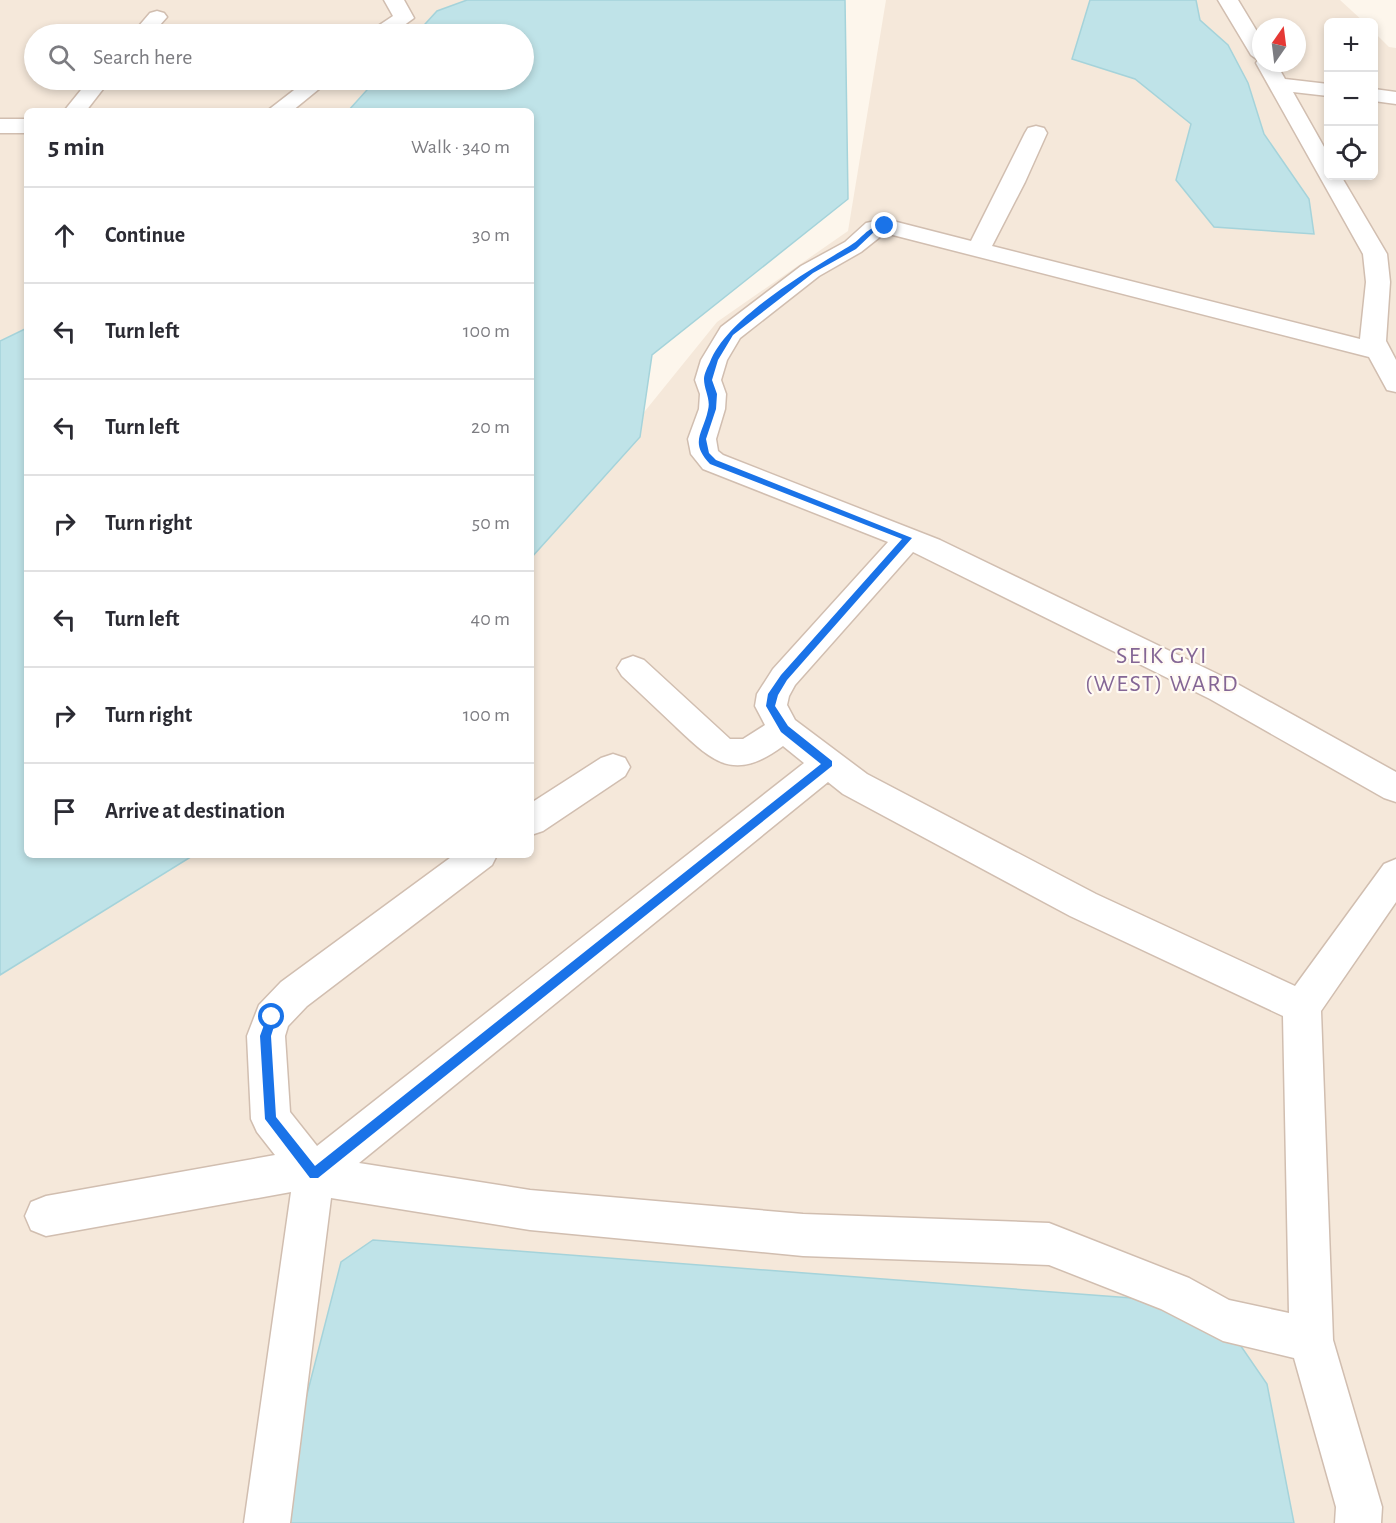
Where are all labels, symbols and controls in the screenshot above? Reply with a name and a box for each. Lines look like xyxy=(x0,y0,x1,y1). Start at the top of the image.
north arrow xyxy=(1252,18,1306,72)
map controls xyxy=(1324,18,1378,180)
button: + xyxy=(1324,18,1378,72)
search box xyxy=(24,24,534,90)
icon: search xyxy=(45,41,78,74)
text: Search here xyxy=(93,46,192,68)
button: − xyxy=(1324,72,1378,126)
button: locate xyxy=(1324,126,1378,180)
text: 5 min xyxy=(48,134,105,160)
text: Walk · 340 m xyxy=(411,137,510,157)
route end xyxy=(871,212,897,238)
icon: ahead xyxy=(48,219,81,252)
text: Continue xyxy=(105,224,185,246)
text: 30 m xyxy=(472,225,510,245)
icon: left xyxy=(48,315,81,348)
text: Turn left xyxy=(105,320,179,342)
text: 100 m xyxy=(463,321,510,341)
icon: left xyxy=(48,411,81,444)
text: Turn left xyxy=(105,416,179,438)
text: 20 m xyxy=(471,417,510,437)
icon: right xyxy=(48,507,81,540)
text: Turn right xyxy=(105,512,192,534)
text: 50 m xyxy=(472,513,510,533)
icon: left xyxy=(48,603,81,636)
text: Turn left xyxy=(105,608,179,630)
text: 40 m xyxy=(471,609,510,629)
district label: SEIK GYI (WEST) WARD xyxy=(1085,644,1239,696)
icon: right xyxy=(48,699,81,732)
text: Turn right xyxy=(105,704,192,726)
text: 100 m xyxy=(463,705,510,725)
icon: arrive xyxy=(48,795,81,828)
text: Arrive at destination xyxy=(105,800,285,822)
route start xyxy=(258,1003,284,1029)

